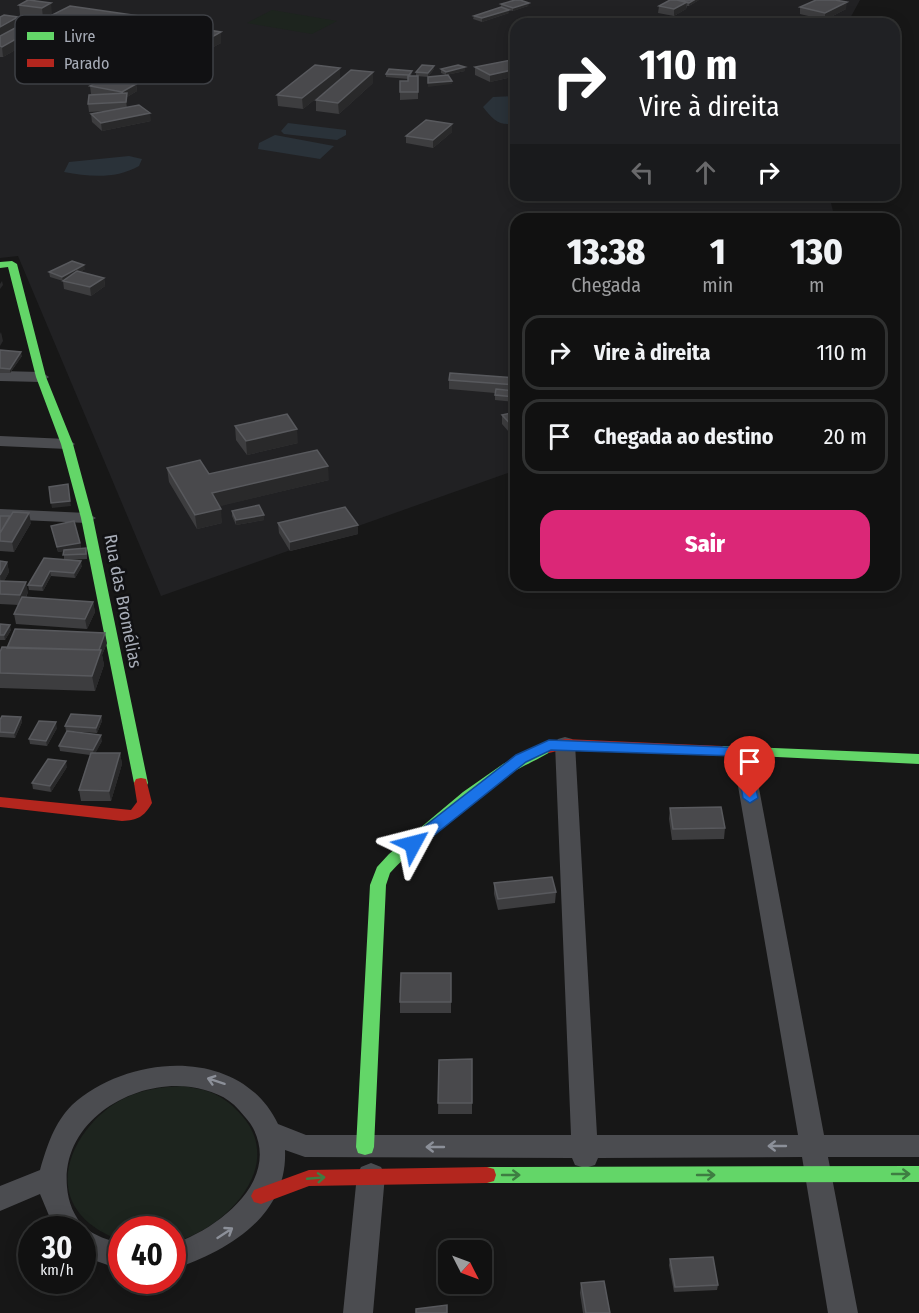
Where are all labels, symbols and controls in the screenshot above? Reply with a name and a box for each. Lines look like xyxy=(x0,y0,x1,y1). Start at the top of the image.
legend xyxy=(15,15,213,84)
text: Livre xyxy=(64,27,95,46)
text: 110 m xyxy=(639,40,738,90)
icon: right xyxy=(540,42,618,120)
text: Parado xyxy=(64,54,109,73)
text: Vire à direita xyxy=(639,91,779,123)
icon: left xyxy=(626,156,659,189)
icon: ahead xyxy=(689,156,722,189)
icon: right xyxy=(752,156,785,189)
text: 13:38 xyxy=(567,230,645,274)
text: 1 xyxy=(710,230,726,274)
text: 130 xyxy=(790,230,843,274)
text: Chegada xyxy=(571,273,641,297)
text: min xyxy=(702,273,733,297)
text: m xyxy=(809,273,824,297)
icon: right xyxy=(543,336,576,369)
text: Vire à direita xyxy=(594,339,710,366)
text: 110 m xyxy=(817,339,867,366)
icon: arrive xyxy=(543,420,576,453)
text: Chegada ao destino xyxy=(594,423,774,450)
text: 20 m xyxy=(824,423,867,450)
button: Sair xyxy=(540,510,870,579)
street label: Rua das Bromélias xyxy=(99,532,147,670)
pin xyxy=(724,736,775,798)
icon: arrive xyxy=(733,745,766,778)
position arrow xyxy=(381,812,445,876)
one-way arrow xyxy=(207,1075,226,1086)
one-way arrow xyxy=(767,1140,787,1152)
one-way arrow xyxy=(425,1141,445,1153)
one-way arrow xyxy=(891,1168,911,1180)
one-way arrow xyxy=(501,1169,521,1181)
one-way arrow xyxy=(696,1169,716,1181)
one-way arrow xyxy=(306,1172,326,1183)
speed limit sign: 40 xyxy=(108,1216,186,1294)
one-way arrow xyxy=(217,1227,234,1240)
text: 30 xyxy=(42,1230,72,1266)
north arrow xyxy=(438,1240,492,1294)
map controls xyxy=(438,1240,492,1294)
text: km/h xyxy=(40,1261,74,1279)

